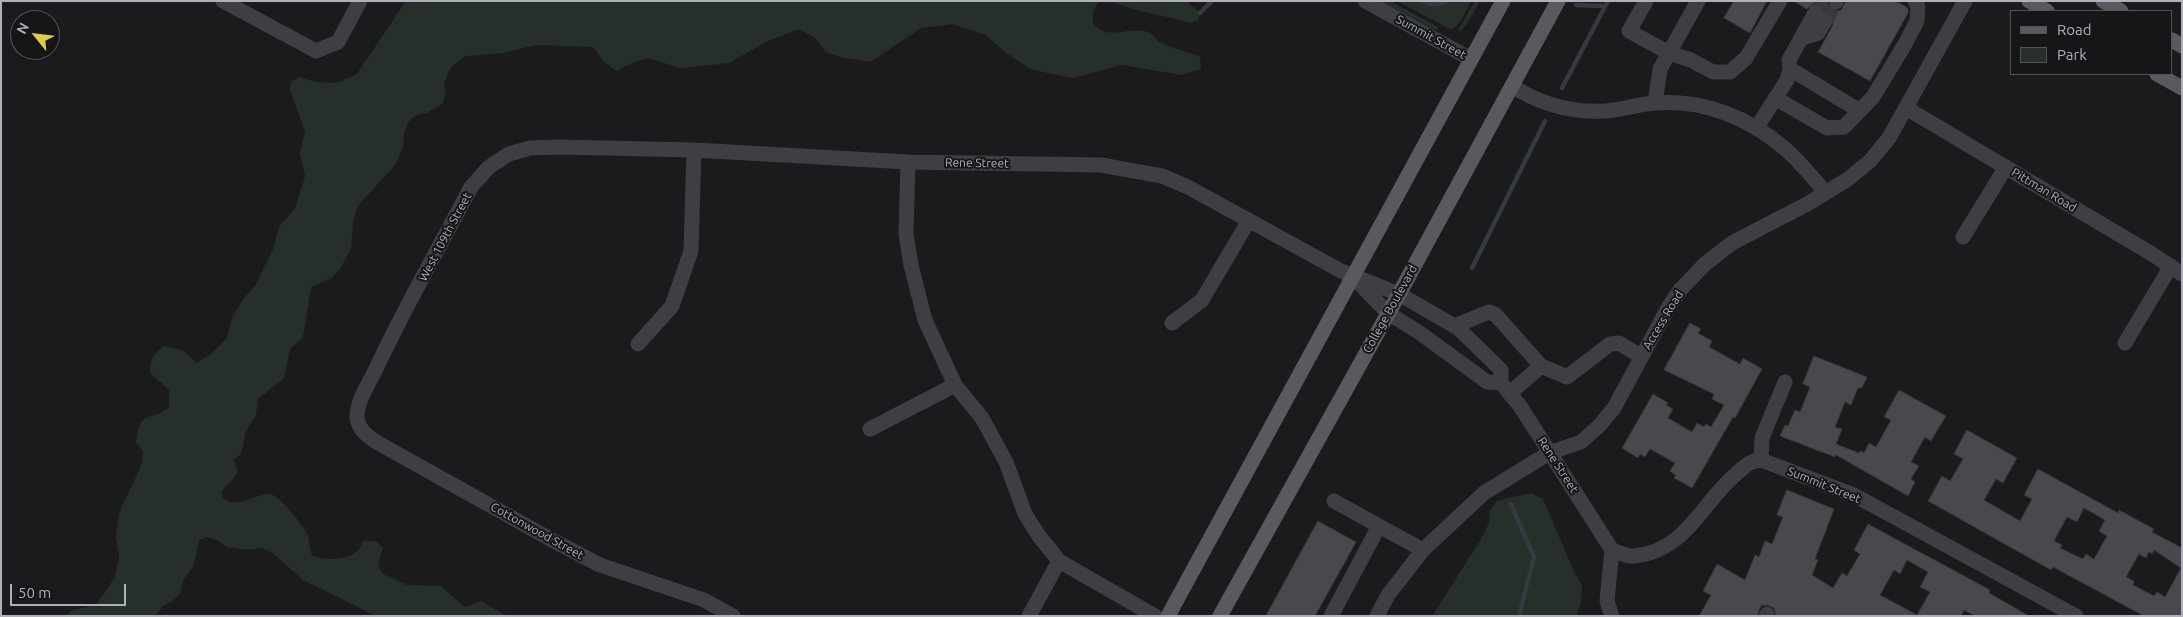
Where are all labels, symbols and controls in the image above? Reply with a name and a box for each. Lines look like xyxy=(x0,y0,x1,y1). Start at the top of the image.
north arrow xyxy=(10,10,60,60)
legend xyxy=(2010,10,2173,75)
street label: Summit Street xyxy=(1394,12,1468,62)
text: N xyxy=(13,20,32,37)
text: Road xyxy=(2057,21,2092,38)
text: Park xyxy=(2057,46,2087,63)
street label: Rene Street xyxy=(945,155,1009,171)
street label: Pittman Road xyxy=(2009,165,2079,215)
street label: West 109th Street xyxy=(416,190,474,284)
street label: College Boulevard xyxy=(1360,262,1420,356)
street label: Access Road xyxy=(1640,288,1686,352)
street label: Rene Street xyxy=(1535,434,1581,496)
street label: Summit Street xyxy=(1785,464,1863,506)
street label: Cottonwood Street xyxy=(488,499,586,563)
scale bar xyxy=(12,574,129,606)
text: 50 m xyxy=(18,584,51,601)

